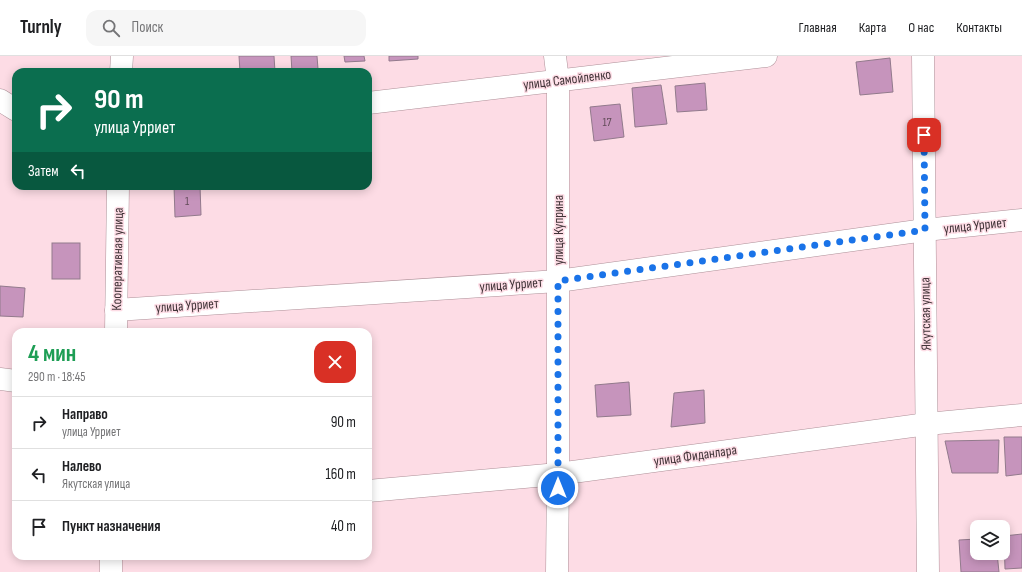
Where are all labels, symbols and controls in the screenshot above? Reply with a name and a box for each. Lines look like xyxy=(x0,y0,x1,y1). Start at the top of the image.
search box xyxy=(86,10,366,46)
text: Turnly xyxy=(20,16,62,39)
icon: search xyxy=(100,17,122,39)
text: Поиск xyxy=(132,18,163,37)
text: Главная xyxy=(799,19,837,36)
text: Карта xyxy=(859,19,886,36)
text: О нас xyxy=(908,19,934,36)
text: Контакты xyxy=(956,19,1002,36)
street label: улица Самойленко xyxy=(522,66,612,93)
text: 90 m xyxy=(94,83,144,116)
icon: right xyxy=(28,84,80,136)
house number: 17 xyxy=(603,115,612,130)
text: улица Урриет xyxy=(94,117,175,138)
pin xyxy=(907,118,941,152)
icon: arrive xyxy=(913,124,935,146)
icon: left xyxy=(67,160,89,182)
text: Затем xyxy=(28,162,59,181)
house number: 1 xyxy=(185,194,190,209)
street label: улица Куприна xyxy=(550,195,567,265)
street label: Кооперативная улица xyxy=(108,207,127,311)
street label: улица Урриет xyxy=(943,214,1008,237)
street label: улица Урриет xyxy=(479,274,543,295)
street label: Якутская улица xyxy=(916,277,935,351)
street label: улица Урриет xyxy=(155,295,219,316)
text: 4 мин xyxy=(28,339,76,368)
button: close xyxy=(314,341,356,383)
text: 290 m · 18:45 xyxy=(28,369,85,385)
text: Направо xyxy=(62,405,108,424)
icon: right xyxy=(28,412,50,434)
text: 90 m xyxy=(331,413,356,432)
text: улица Урриет xyxy=(62,424,121,440)
street label: улица Фиданлара xyxy=(652,441,738,470)
text: Налево xyxy=(62,457,102,476)
icon: left xyxy=(28,464,50,486)
text: 160 m xyxy=(325,465,356,484)
position arrow xyxy=(537,467,579,509)
text: Якутская улица xyxy=(62,476,130,492)
icon: arrive xyxy=(28,516,50,538)
text: Пункт назначения xyxy=(62,517,160,536)
text: 40 m xyxy=(331,517,356,536)
map controls xyxy=(970,520,1010,560)
button: layers xyxy=(970,520,1010,560)

